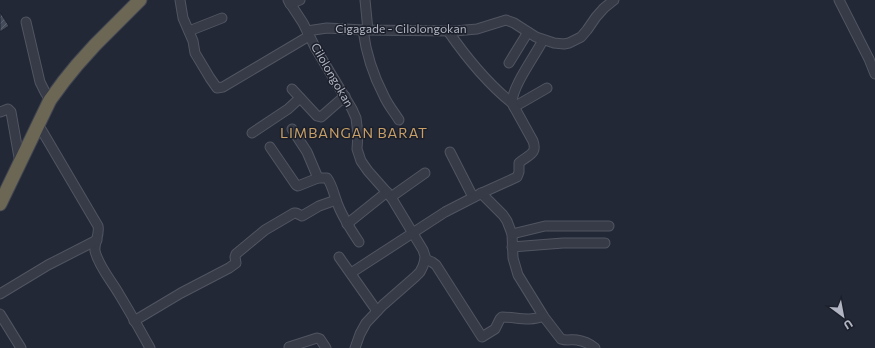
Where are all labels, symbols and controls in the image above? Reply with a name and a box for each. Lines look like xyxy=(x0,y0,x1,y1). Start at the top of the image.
street label: Cigagade - Cilolongokan xyxy=(335,21,467,35)
street label: Cilolongokan xyxy=(309,40,357,109)
district label: LIMBANGAN BARAT xyxy=(280,124,428,141)
north arrow xyxy=(823,296,863,336)
text: U xyxy=(842,317,855,333)

